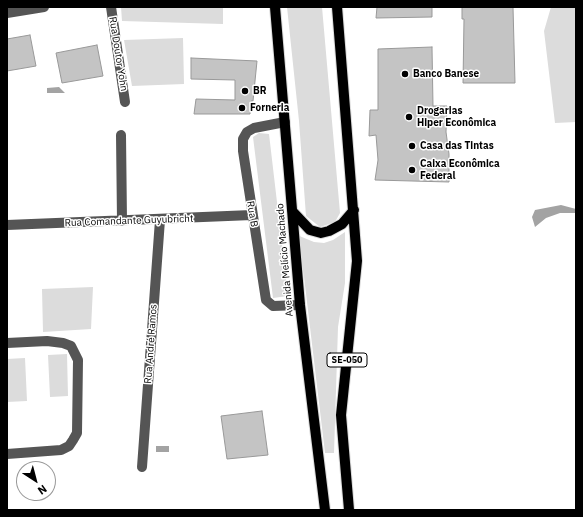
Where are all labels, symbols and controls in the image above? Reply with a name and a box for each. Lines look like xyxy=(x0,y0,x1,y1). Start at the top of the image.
street label: Rua Doutor Yohn xyxy=(106,16,130,92)
place label: Banco Banese xyxy=(413,68,479,80)
marker: Banco Banese xyxy=(400,69,410,79)
place label: BR xyxy=(253,85,266,97)
marker: BR xyxy=(240,86,250,96)
place label: Forneria xyxy=(250,102,289,114)
marker: Forneria xyxy=(237,103,247,113)
place label: Drogarias Hiper Econômica xyxy=(417,105,496,128)
marker: Drogarias Hiper Econômica xyxy=(404,112,414,122)
place label: Casa das Tintas xyxy=(420,140,494,152)
marker: Casa das Tintas xyxy=(407,141,417,151)
place label: Caixa Econômica Federal xyxy=(420,158,500,182)
marker: Caixa Econômica Federal xyxy=(407,165,417,175)
street label: Rua B xyxy=(244,200,260,228)
street label: Avenida Melício Machado xyxy=(274,203,296,317)
street label: Rua Comandante Guyubricht xyxy=(64,213,194,229)
street label: Rua André Ramos xyxy=(142,304,160,384)
road number: SE-050 xyxy=(327,353,367,367)
north arrow xyxy=(16,461,56,501)
text: N xyxy=(35,482,50,498)

